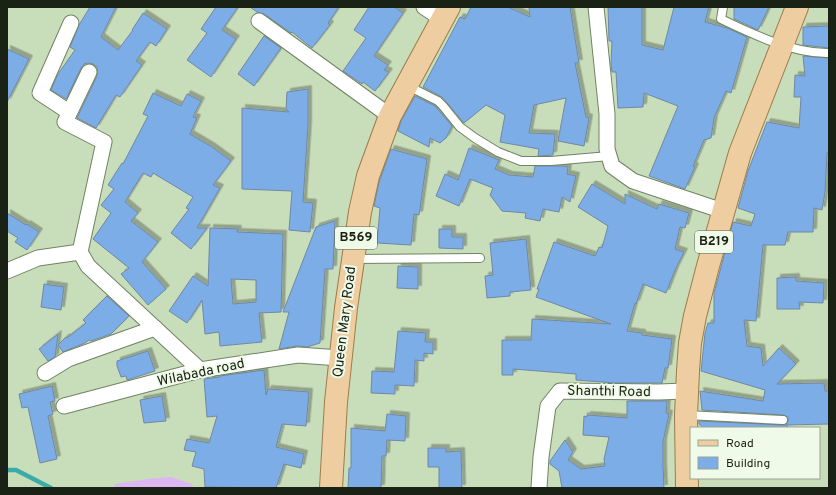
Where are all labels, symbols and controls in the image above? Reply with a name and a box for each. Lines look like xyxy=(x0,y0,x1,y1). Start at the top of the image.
road number: B569 xyxy=(335,227,377,249)
road number: B219 xyxy=(695,231,733,253)
street label: Queen Mary Road xyxy=(330,266,360,378)
street label: Wilabada road xyxy=(156,355,246,391)
street label: Shanthi Road xyxy=(567,383,651,401)
legend xyxy=(690,427,820,479)
text: Road xyxy=(726,436,754,452)
text: Building xyxy=(726,456,770,472)

